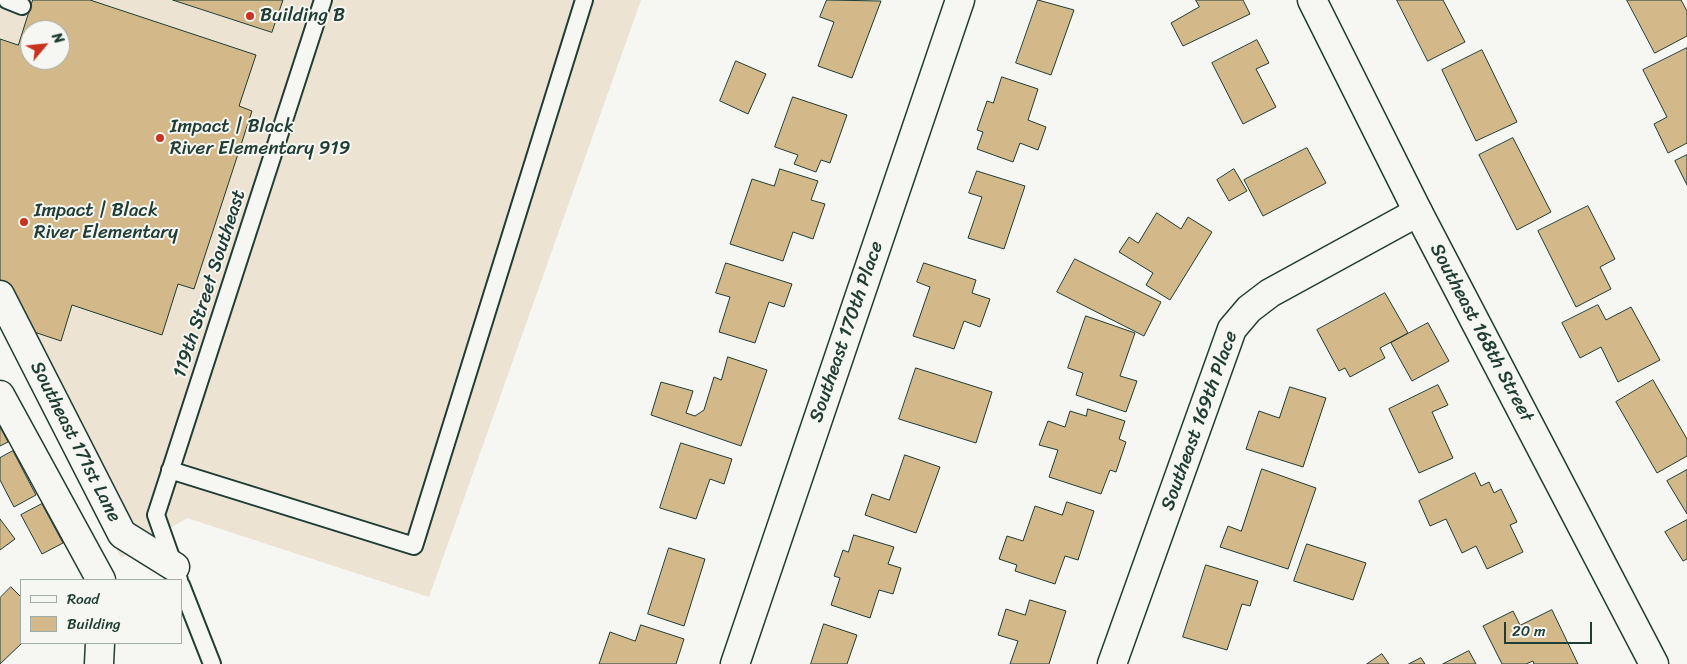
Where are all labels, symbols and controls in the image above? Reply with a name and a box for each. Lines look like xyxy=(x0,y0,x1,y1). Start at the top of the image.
place label: Building B xyxy=(260,5,345,27)
marker: Building B xyxy=(244,10,256,22)
north arrow xyxy=(20,20,70,70)
text: N xyxy=(44,28,71,48)
place label: Impact | Black River Elementary 919 xyxy=(170,116,350,160)
marker: Impact | Black River Elementary 919 xyxy=(154,132,166,144)
street label: 119th Street Southeast xyxy=(169,187,251,381)
place label: Impact | Black River Elementary xyxy=(34,200,178,244)
marker: Impact | Black River Elementary xyxy=(18,216,30,228)
street label: Southeast 170th Place xyxy=(805,239,889,425)
street label: Southeast 168th Street xyxy=(1424,240,1538,426)
street label: Southeast 169th Place xyxy=(1157,328,1243,514)
street label: Southeast 171st Lane xyxy=(25,358,125,526)
legend xyxy=(20,579,182,644)
text: Road xyxy=(67,586,99,612)
text: Building xyxy=(67,611,121,637)
scale bar xyxy=(1507,612,1594,644)
text: 20 m xyxy=(1512,618,1546,644)

